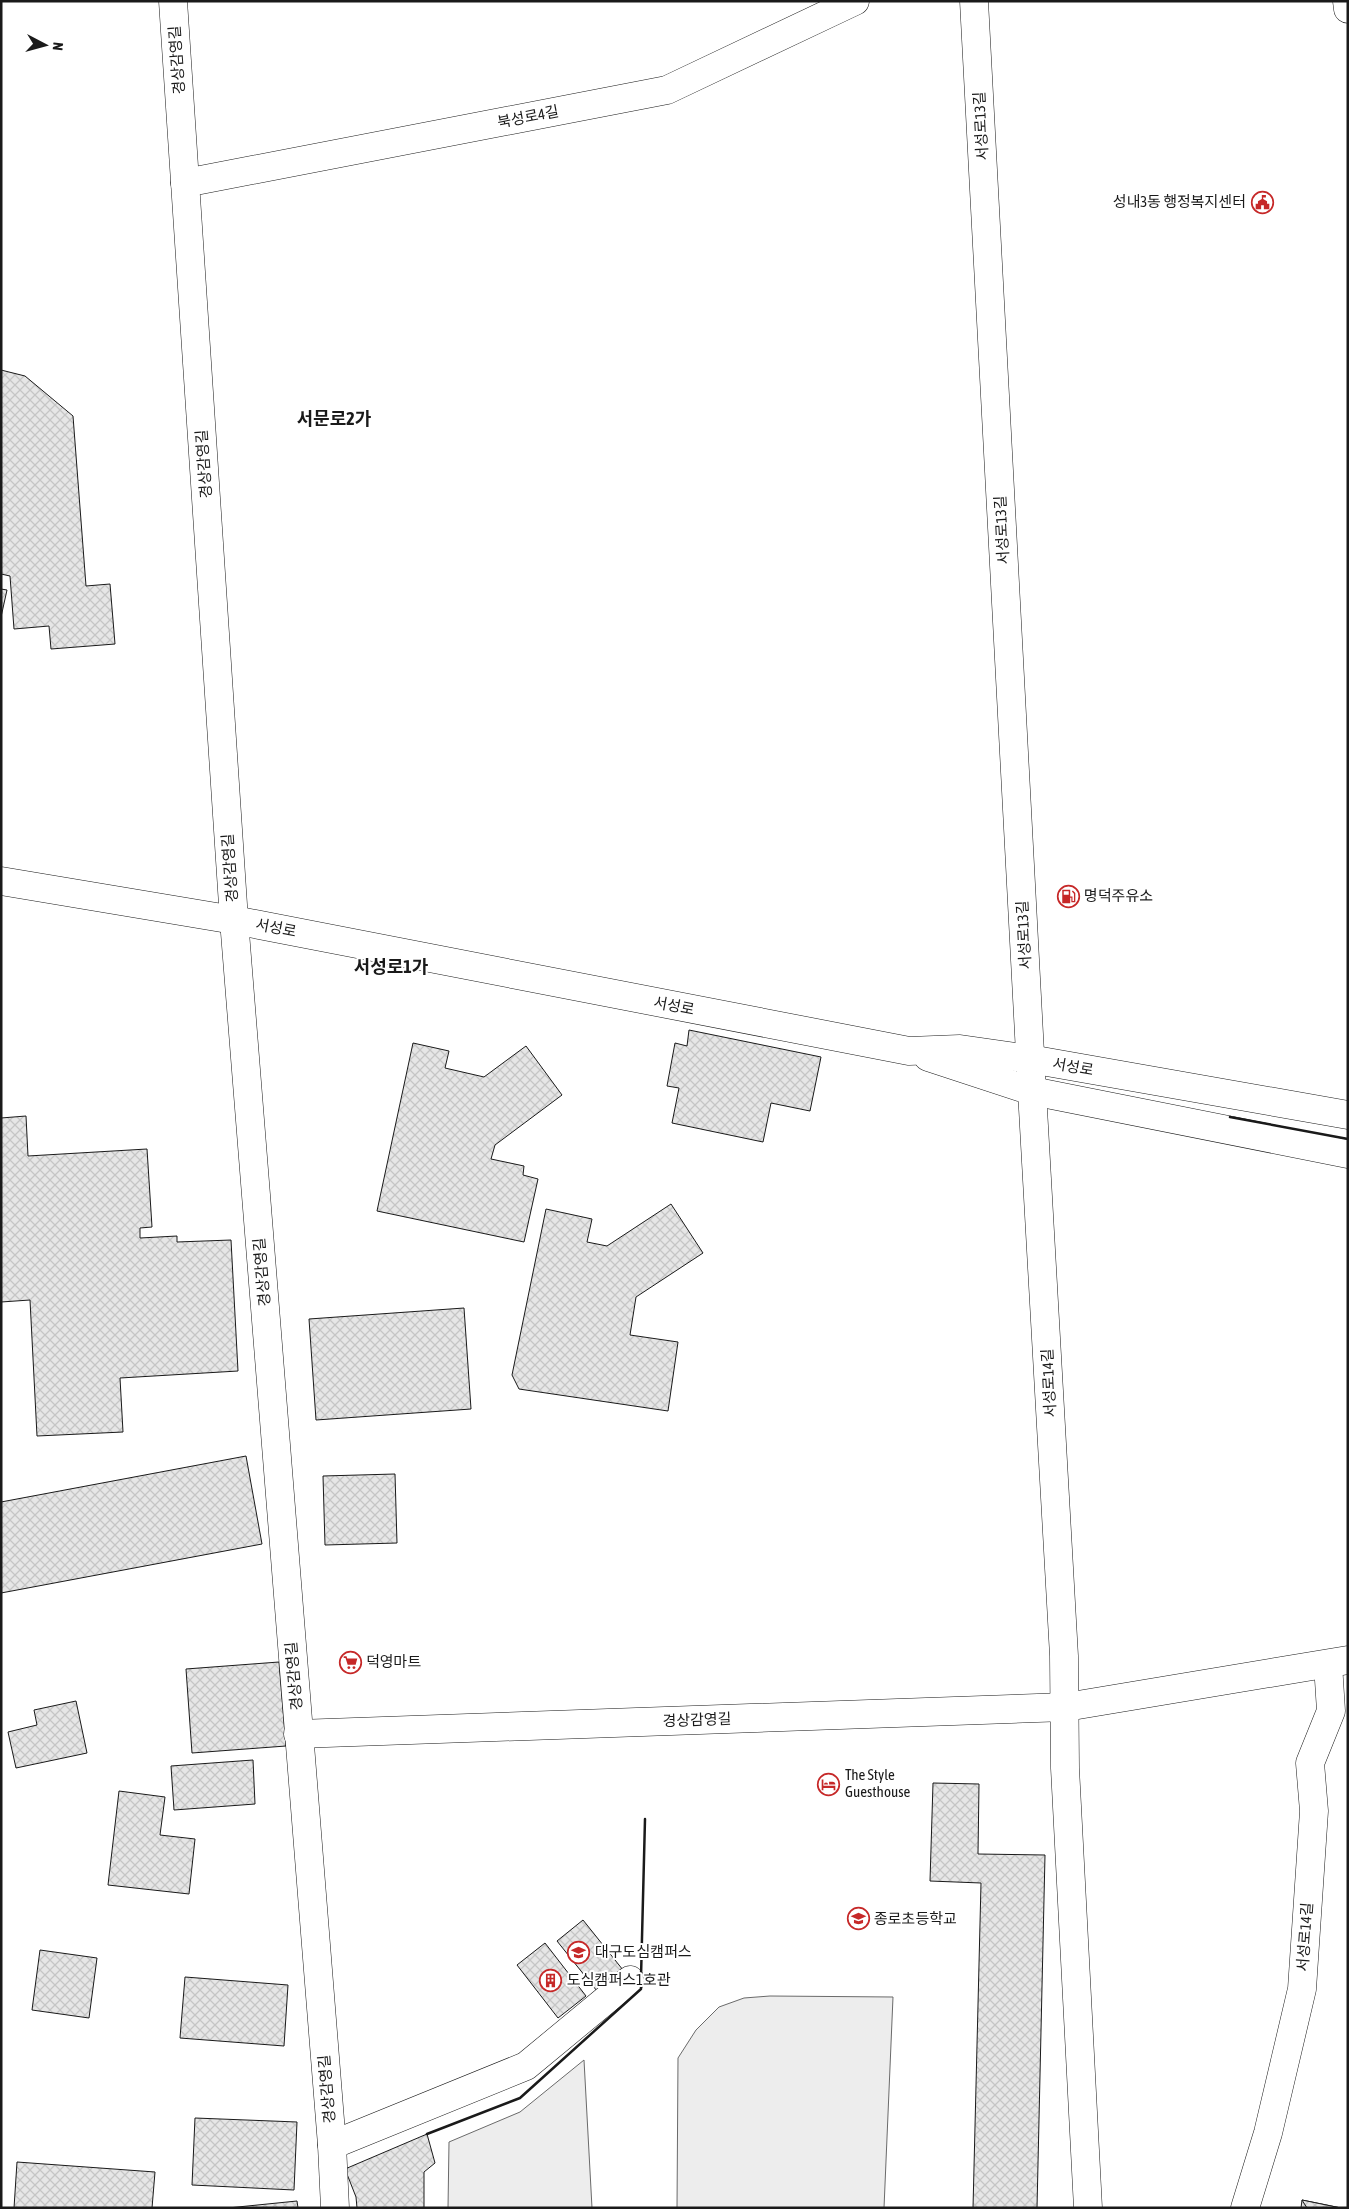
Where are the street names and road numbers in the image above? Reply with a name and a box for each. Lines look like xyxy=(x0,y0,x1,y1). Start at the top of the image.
street label: 경상감영길 xyxy=(166,25,187,95)
street label: 서성로13길 xyxy=(970,91,991,161)
street label: 북성로4길 xyxy=(496,102,560,131)
street label: 경상감영길 xyxy=(193,429,214,499)
street label: 서성로13길 xyxy=(991,495,1012,565)
street label: 경상감영길 xyxy=(219,833,240,903)
street label: 서성로13길 xyxy=(1013,900,1034,970)
street label: 서성로 xyxy=(254,915,298,940)
street label: 서성로 xyxy=(652,993,696,1018)
street label: 서성로 xyxy=(1051,1055,1095,1078)
street label: 경상감영길 xyxy=(250,1237,273,1307)
street label: 서성로14길 xyxy=(1038,1348,1059,1418)
street label: 경상감영길 xyxy=(282,1641,305,1711)
street label: 경상감영길 xyxy=(662,1710,732,1729)
street label: 서성로14길 xyxy=(1294,1902,1315,1972)
street label: 경상감영길 xyxy=(315,2054,338,2124)

